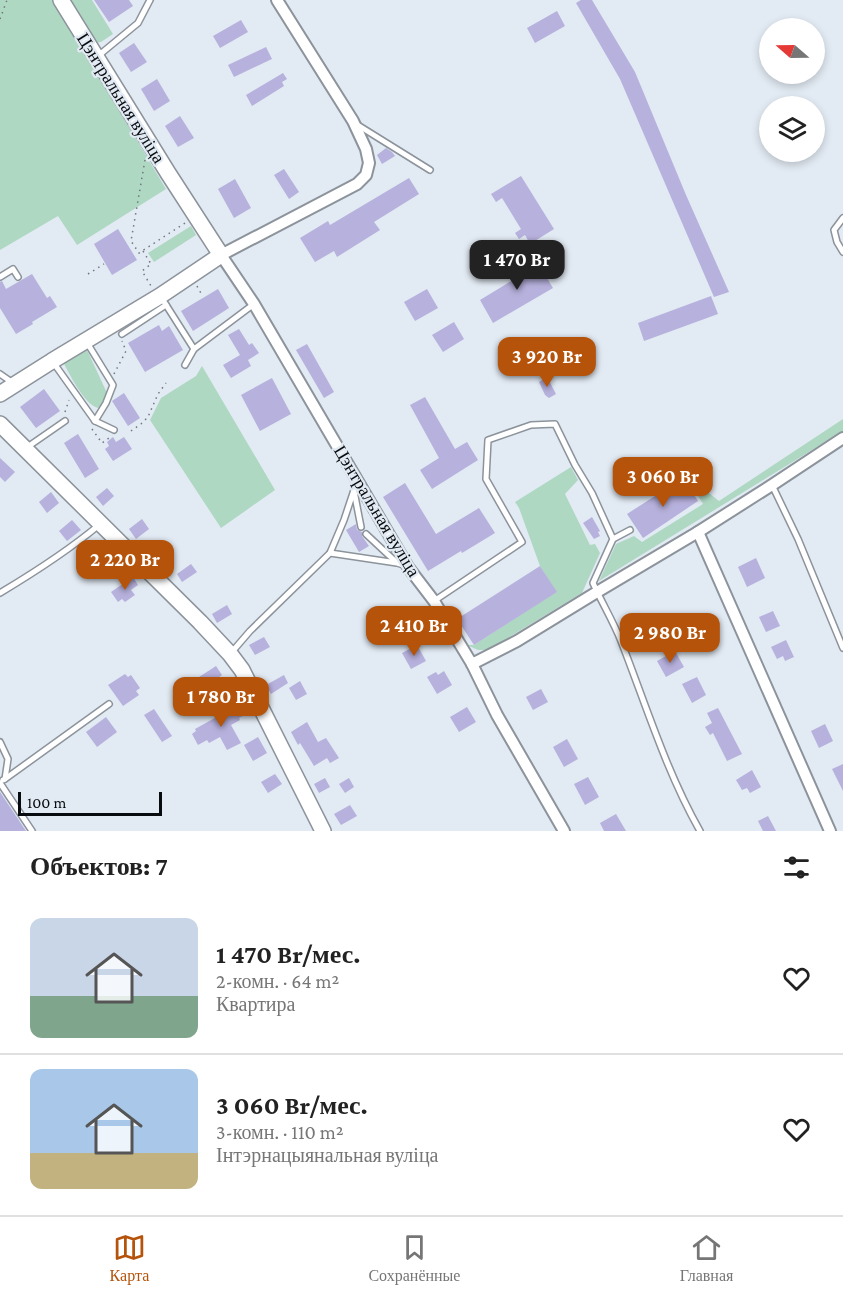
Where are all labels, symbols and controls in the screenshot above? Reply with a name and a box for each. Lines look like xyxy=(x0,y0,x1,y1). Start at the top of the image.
north arrow xyxy=(759,18,825,84)
map controls xyxy=(759,18,825,162)
street label: Цэнтральная вуліца xyxy=(73,29,169,167)
button: layers xyxy=(759,96,825,162)
pin: 1 470 Br xyxy=(455,240,579,291)
text: 1 470 Br xyxy=(484,248,550,270)
pin: 3 920 Br xyxy=(485,337,609,388)
text: 3 920 Br xyxy=(512,345,582,367)
street label: Цэнтральная вуліца xyxy=(330,442,424,580)
pin: 3 060 Br xyxy=(601,457,725,508)
text: 3 060 Br xyxy=(627,465,699,487)
pin: 2 220 Br xyxy=(63,540,187,591)
text: 2 220 Br xyxy=(90,548,160,570)
pin: 2 410 Br xyxy=(352,606,476,657)
pin: 2 980 Br xyxy=(608,613,732,664)
text: 2 410 Br xyxy=(380,614,448,636)
text: 2 980 Br xyxy=(634,621,706,643)
pin: 1 780 Br xyxy=(159,677,283,728)
text: 1 780 Br xyxy=(187,685,255,707)
scale bar xyxy=(18,789,162,816)
text: 100 m xyxy=(27,794,66,811)
icon: filters xyxy=(780,851,813,884)
text: Объектов: 7 xyxy=(30,852,168,881)
text: 1 470 Br/мес. xyxy=(216,940,360,969)
icon: home xyxy=(78,942,150,1014)
icon: heart xyxy=(780,962,813,995)
text: 2-комн. · 64 m² xyxy=(216,970,339,992)
text: Квартира xyxy=(216,993,295,1015)
text: 3 060 Br/мес. xyxy=(216,1091,368,1120)
icon: home xyxy=(78,1093,150,1165)
icon: heart xyxy=(780,1113,813,1146)
text: 3-комн. · 110 m² xyxy=(216,1121,344,1143)
text: Інтэрнацыянальная вуліца xyxy=(216,1144,439,1166)
tab: Карта xyxy=(110,1231,149,1285)
tab: Сохранённые xyxy=(368,1231,460,1285)
tab: Главная xyxy=(680,1231,733,1285)

